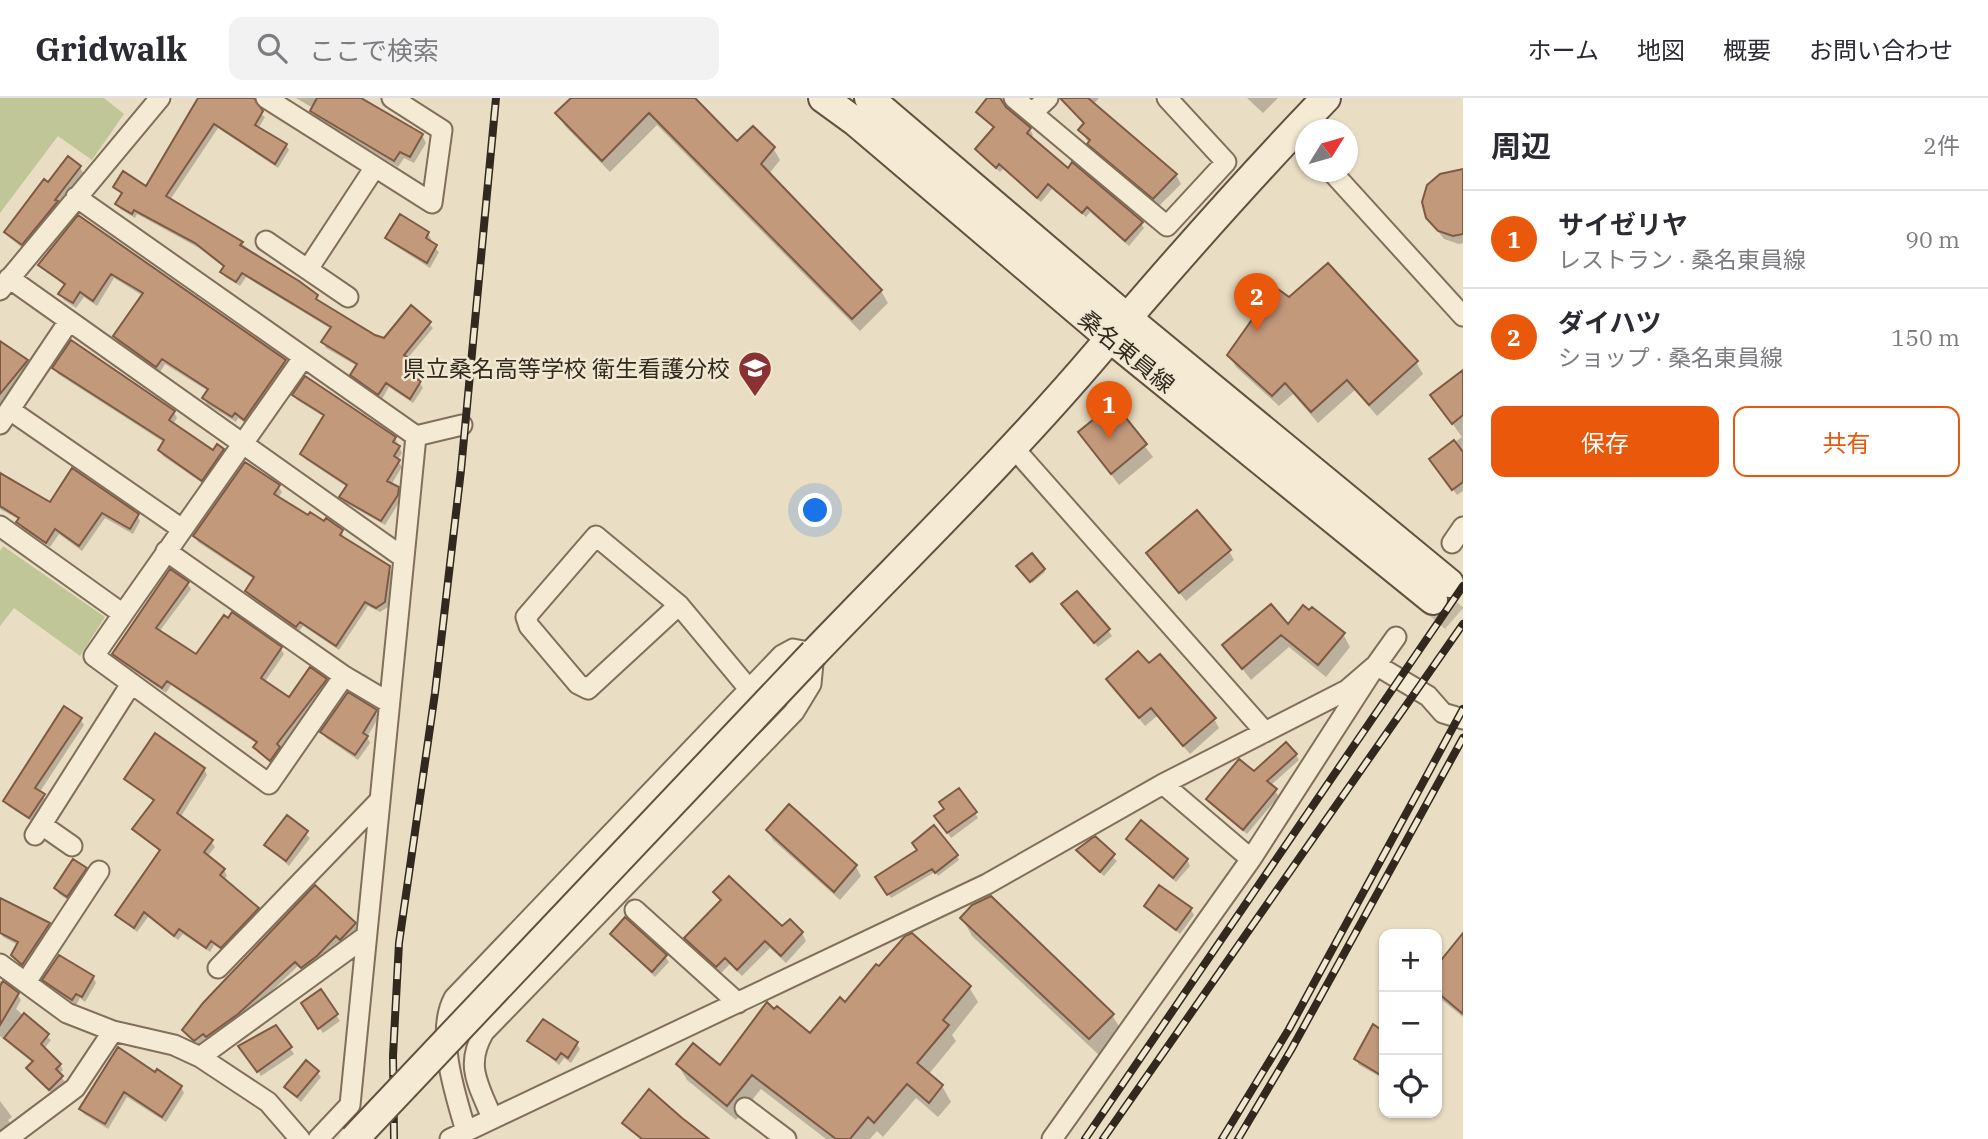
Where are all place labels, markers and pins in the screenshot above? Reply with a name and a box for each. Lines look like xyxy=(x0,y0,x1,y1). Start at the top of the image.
pin: 2 xyxy=(1234,273,1280,331)
school or university icon: 県立桑名高等学校 衛生看護分校 xyxy=(736,349,774,398)
place label: 県立桑名高等学校 衛生看護分校 xyxy=(403,353,730,383)
pin: 1 xyxy=(1086,381,1132,439)

